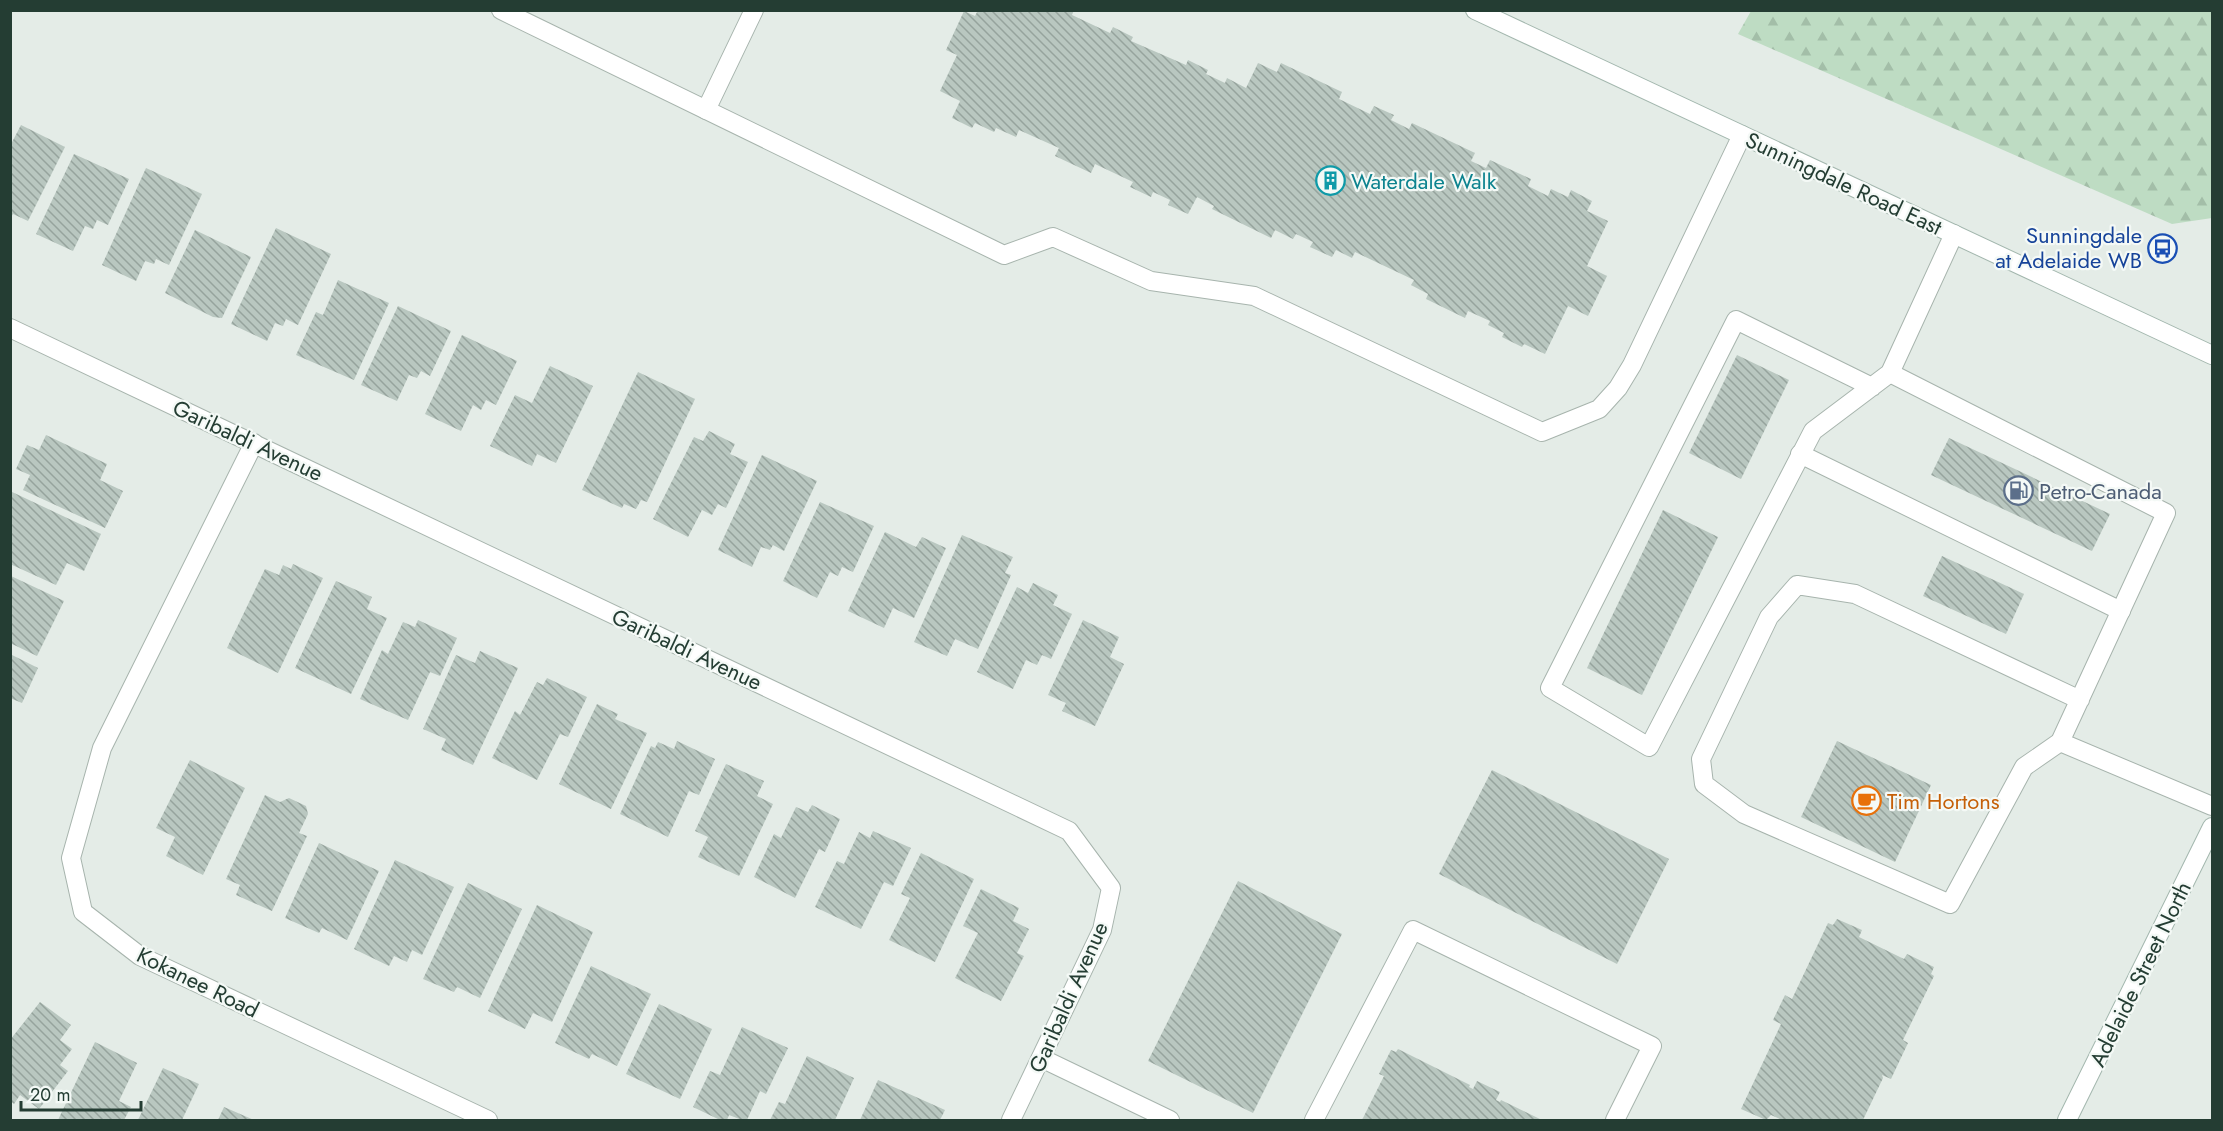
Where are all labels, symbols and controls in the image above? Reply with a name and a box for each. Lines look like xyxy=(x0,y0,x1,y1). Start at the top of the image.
street label: Sunningdale Road East xyxy=(1740,123,1948,243)
building icon: Waterdale Walk xyxy=(1314,165,1346,197)
place label: Waterdale Walk xyxy=(1351,165,1497,197)
place label: Sunningdale at Adelaide WB xyxy=(1995,219,2142,276)
bus stop icon: Sunningdale at Adelaide WB xyxy=(2147,232,2179,264)
street label: Garibaldi Avenue xyxy=(168,391,328,489)
fuel station icon: Petro-Canada xyxy=(2002,475,2034,507)
place label: Petro-Canada xyxy=(2039,475,2162,507)
street label: Garibaldi Avenue xyxy=(607,600,767,698)
cafe icon: Tim Hortons xyxy=(1850,785,1882,817)
place label: Tim Hortons xyxy=(1887,785,2000,817)
street label: Adelaide Street North xyxy=(2081,876,2199,1072)
street label: Garibaldi Avenue xyxy=(1020,916,1116,1078)
street label: Kokanee Road xyxy=(132,939,264,1025)
scale bar xyxy=(21,1074,141,1112)
text: 20 m xyxy=(30,1082,70,1108)

